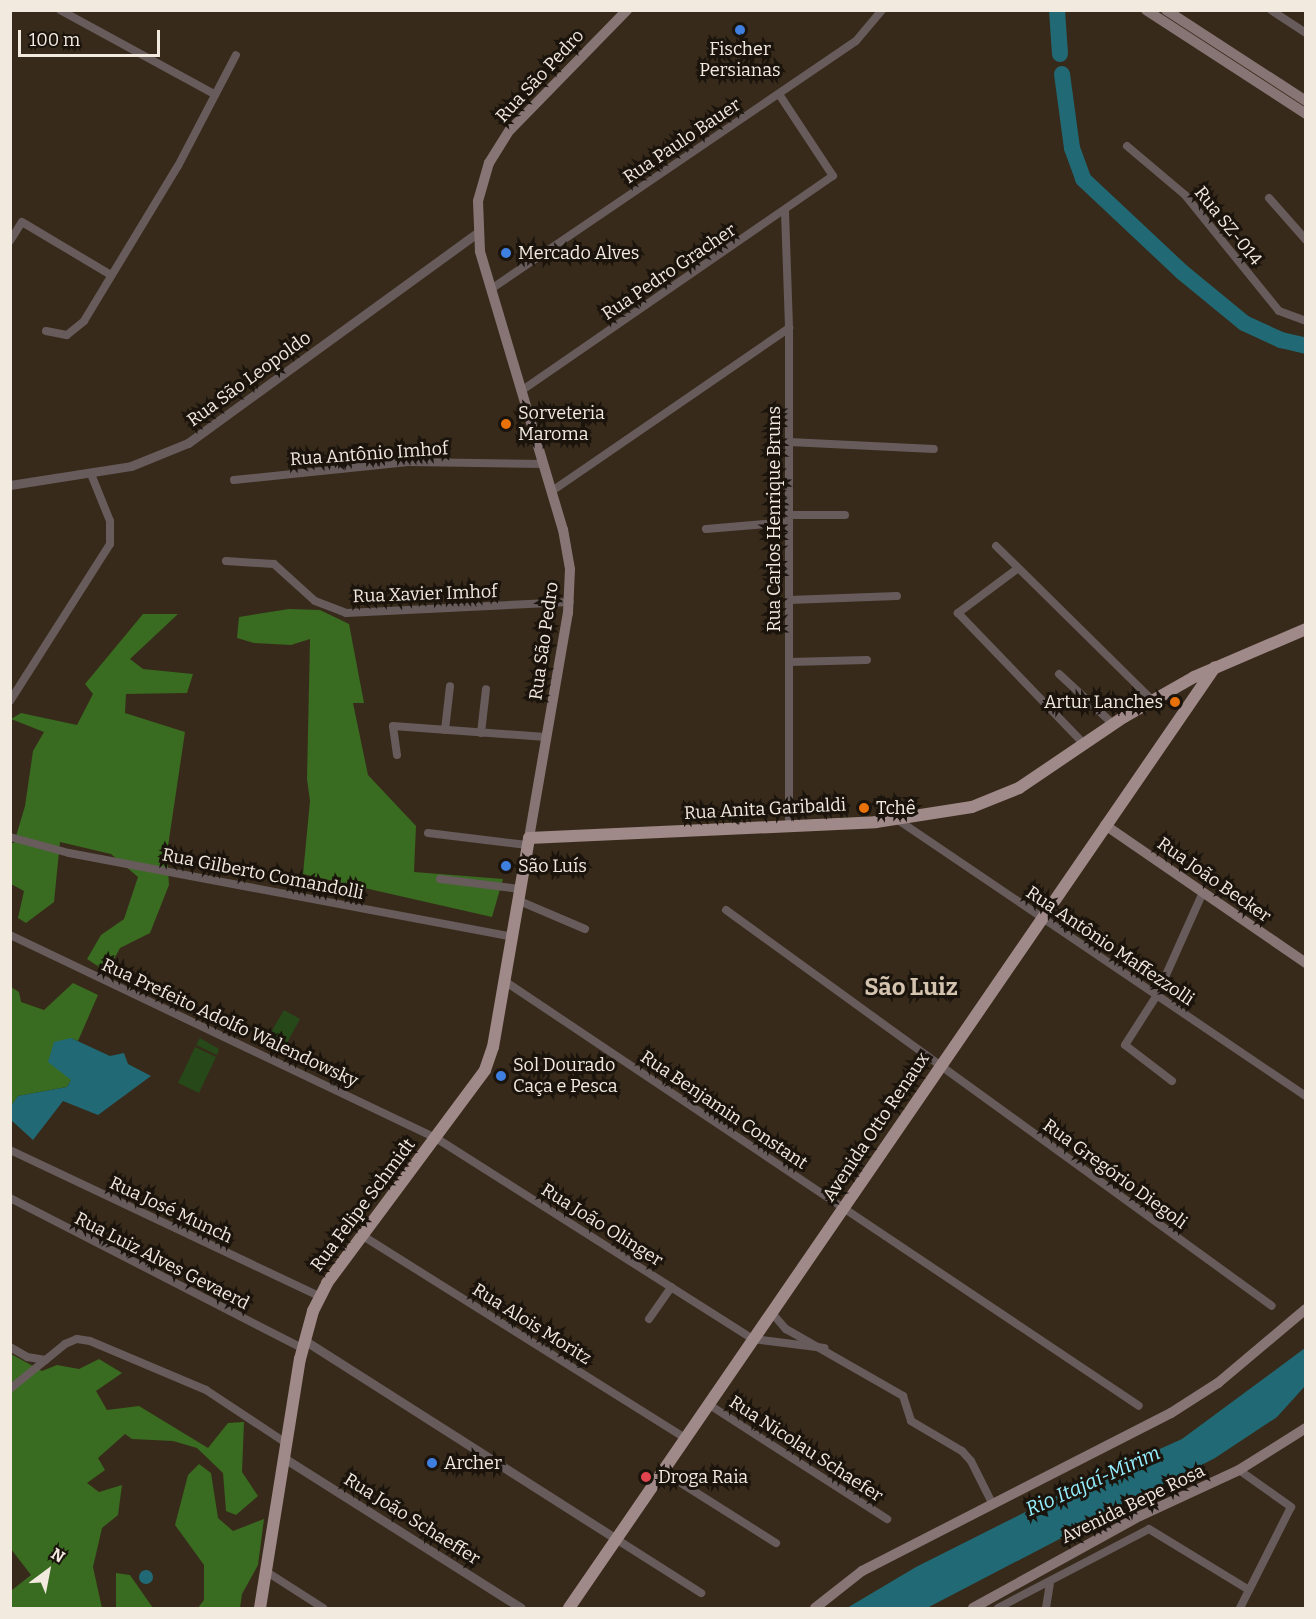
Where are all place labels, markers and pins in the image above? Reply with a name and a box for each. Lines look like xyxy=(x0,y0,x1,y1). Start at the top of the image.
marker: Fischer Persianas xyxy=(733,23,747,37)
place label: Fischer Persianas xyxy=(699,39,781,82)
place label: Mercado Alves xyxy=(518,242,639,264)
marker: Mercado Alves xyxy=(499,246,513,260)
place label: Sorveteria Maroma xyxy=(518,403,605,446)
marker: Sorveteria Maroma xyxy=(499,417,513,431)
place label: Artur Lanches xyxy=(1044,691,1163,713)
marker: Artur Lanches xyxy=(1168,695,1182,709)
place label: Tchê xyxy=(876,797,916,819)
marker: Tchê xyxy=(857,801,871,815)
place label: São Luís xyxy=(518,855,587,877)
marker: São Luís xyxy=(499,859,513,873)
place label: Sol Dourado Caça e Pesca xyxy=(513,1055,618,1098)
marker: Sol Dourado Caça e Pesca xyxy=(494,1069,508,1083)
place label: Archer xyxy=(444,1452,502,1474)
marker: Archer xyxy=(425,1456,439,1470)
place label: Droga Raia xyxy=(658,1466,748,1488)
marker: Droga Raia xyxy=(639,1470,653,1484)

